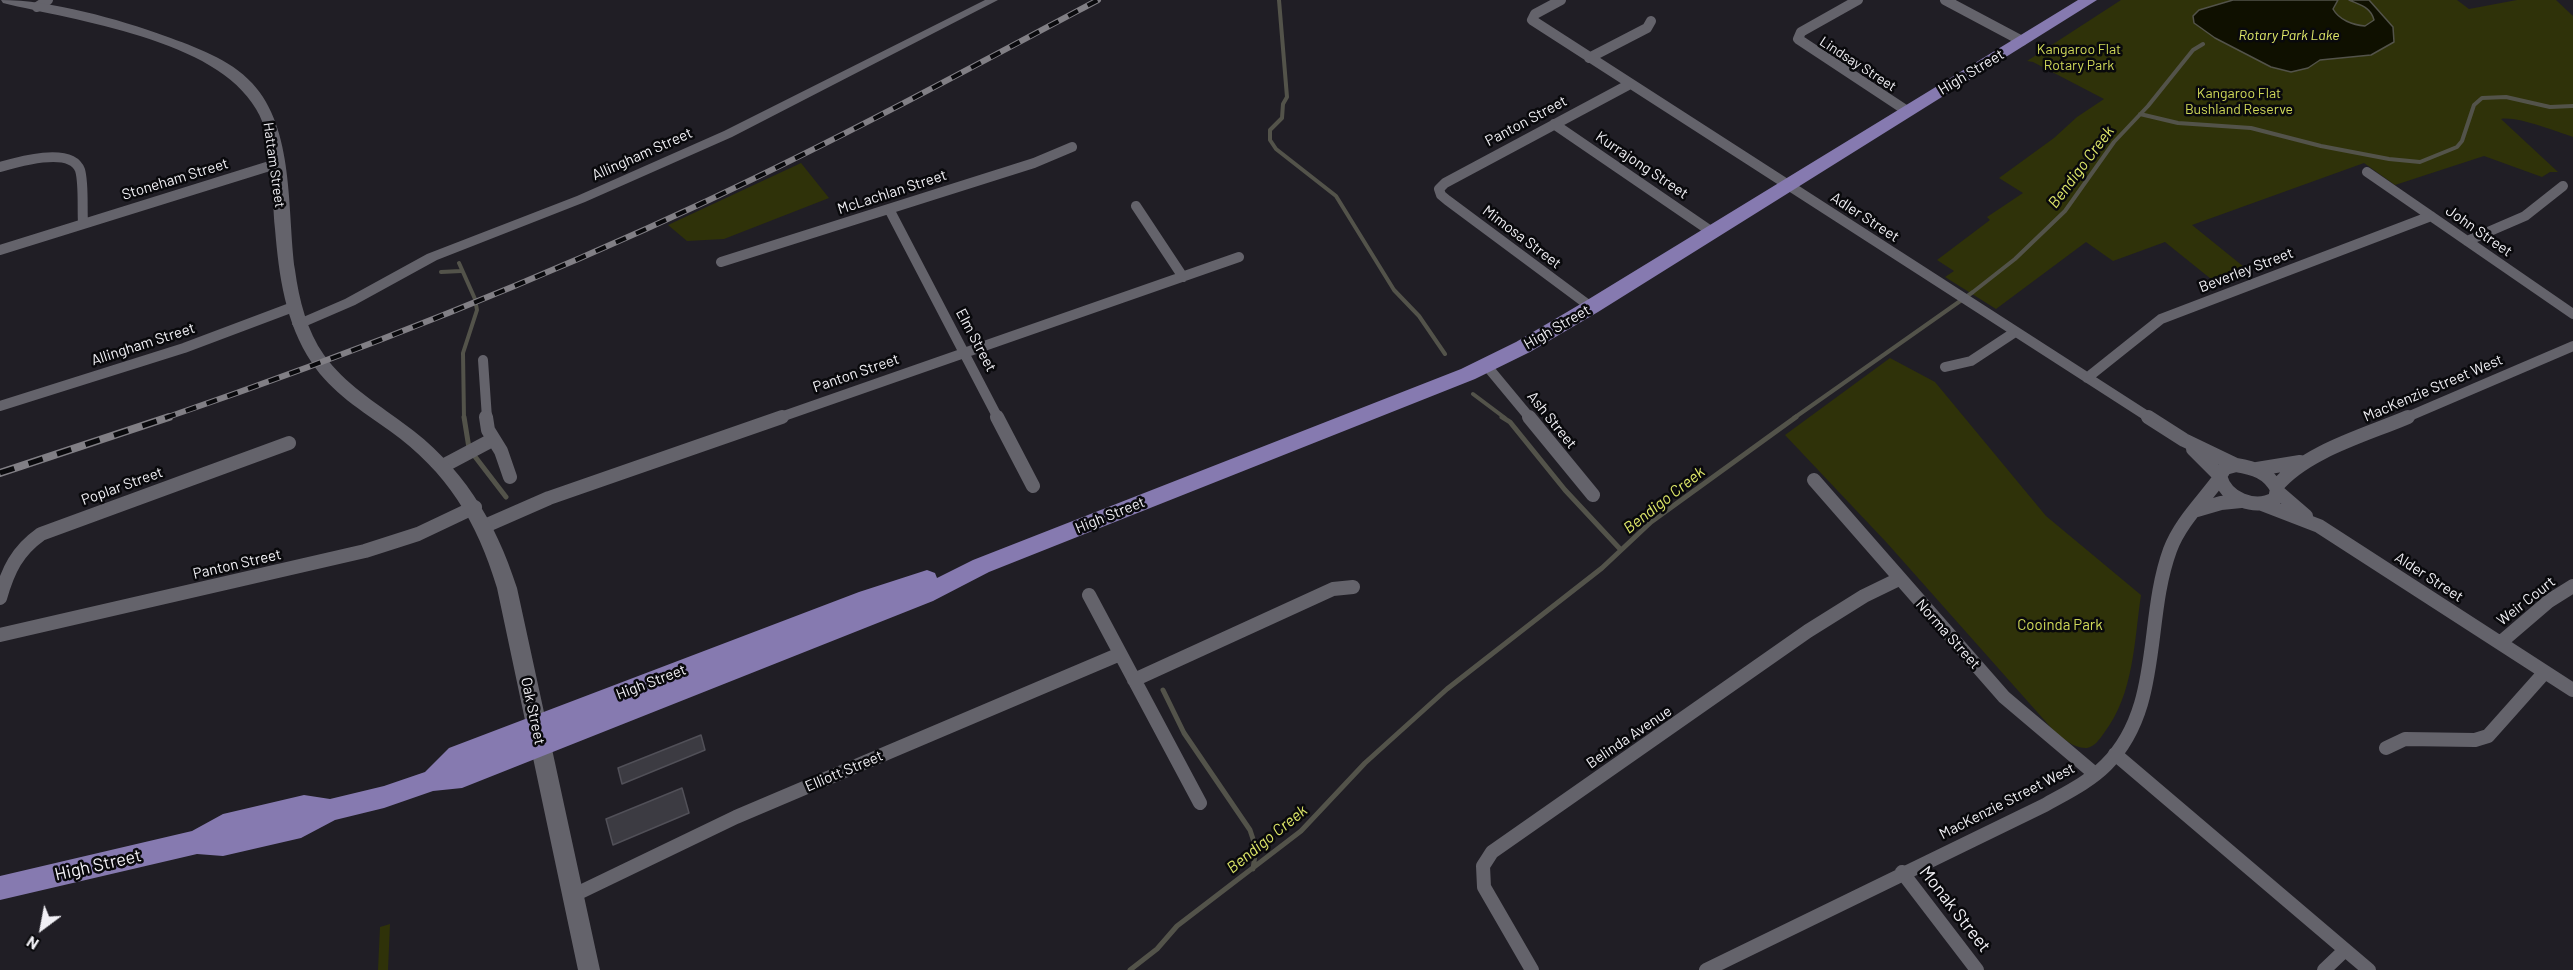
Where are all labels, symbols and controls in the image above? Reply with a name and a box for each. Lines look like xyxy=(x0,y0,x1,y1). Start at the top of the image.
water label: Rotary Park Lake xyxy=(2239,27,2339,43)
street label: Lindsay Street xyxy=(1817,33,1899,95)
park label: Kangaroo Flat Rotary Park xyxy=(2037,41,2121,74)
street label: High Street xyxy=(1935,45,2007,99)
park label: Kangaroo Flat Bushland Reserve xyxy=(2185,85,2293,118)
street label: Panton Street xyxy=(1482,92,1570,150)
street label: Hattam Street xyxy=(260,121,288,209)
water label: Bendigo Creek xyxy=(2044,122,2118,212)
street label: Allingham Street xyxy=(589,124,695,184)
street label: Kurrajong Street xyxy=(1592,127,1692,203)
street label: Stoneham Street xyxy=(120,154,230,204)
street label: McLachlan Street xyxy=(835,166,949,218)
street label: Adler Street xyxy=(1827,188,1903,246)
street label: Mimosa Street xyxy=(1479,202,1565,272)
street label: John Street xyxy=(2442,202,2516,260)
street label: Beverley Street xyxy=(2196,244,2296,296)
street label: High Street xyxy=(1521,301,1593,353)
street label: Elm Street xyxy=(952,305,1000,375)
street label: Allingham Street xyxy=(89,319,197,369)
street label: Panton Street xyxy=(811,350,901,396)
street label: MacKenzie Street West xyxy=(2361,350,2505,426)
street label: Ash Street xyxy=(1523,388,1581,452)
water label: Bendigo Creek xyxy=(1620,462,1708,538)
street label: Poplar Street xyxy=(79,463,165,509)
street label: High Street xyxy=(1072,493,1148,537)
street label: Panton Street xyxy=(191,545,283,583)
street label: Alder Street xyxy=(2391,548,2467,606)
street label: Weir Court xyxy=(2493,573,2559,629)
street label: Norma Street xyxy=(1912,595,1984,673)
park label: Cooinda Park xyxy=(2017,616,2103,634)
street label: High Street xyxy=(613,660,689,704)
street label: Oak Street xyxy=(517,676,549,746)
street label: Belinda Avenue xyxy=(1583,702,1675,772)
street label: Elliott Street xyxy=(802,747,886,795)
street label: MacKenzie Street West xyxy=(1936,759,2078,843)
water label: Bendigo Creek xyxy=(1223,801,1311,877)
street label: High Street xyxy=(52,845,144,885)
street label: Monak Street xyxy=(1915,862,1995,956)
north arrow xyxy=(12,898,72,958)
text: N xyxy=(23,933,42,955)

